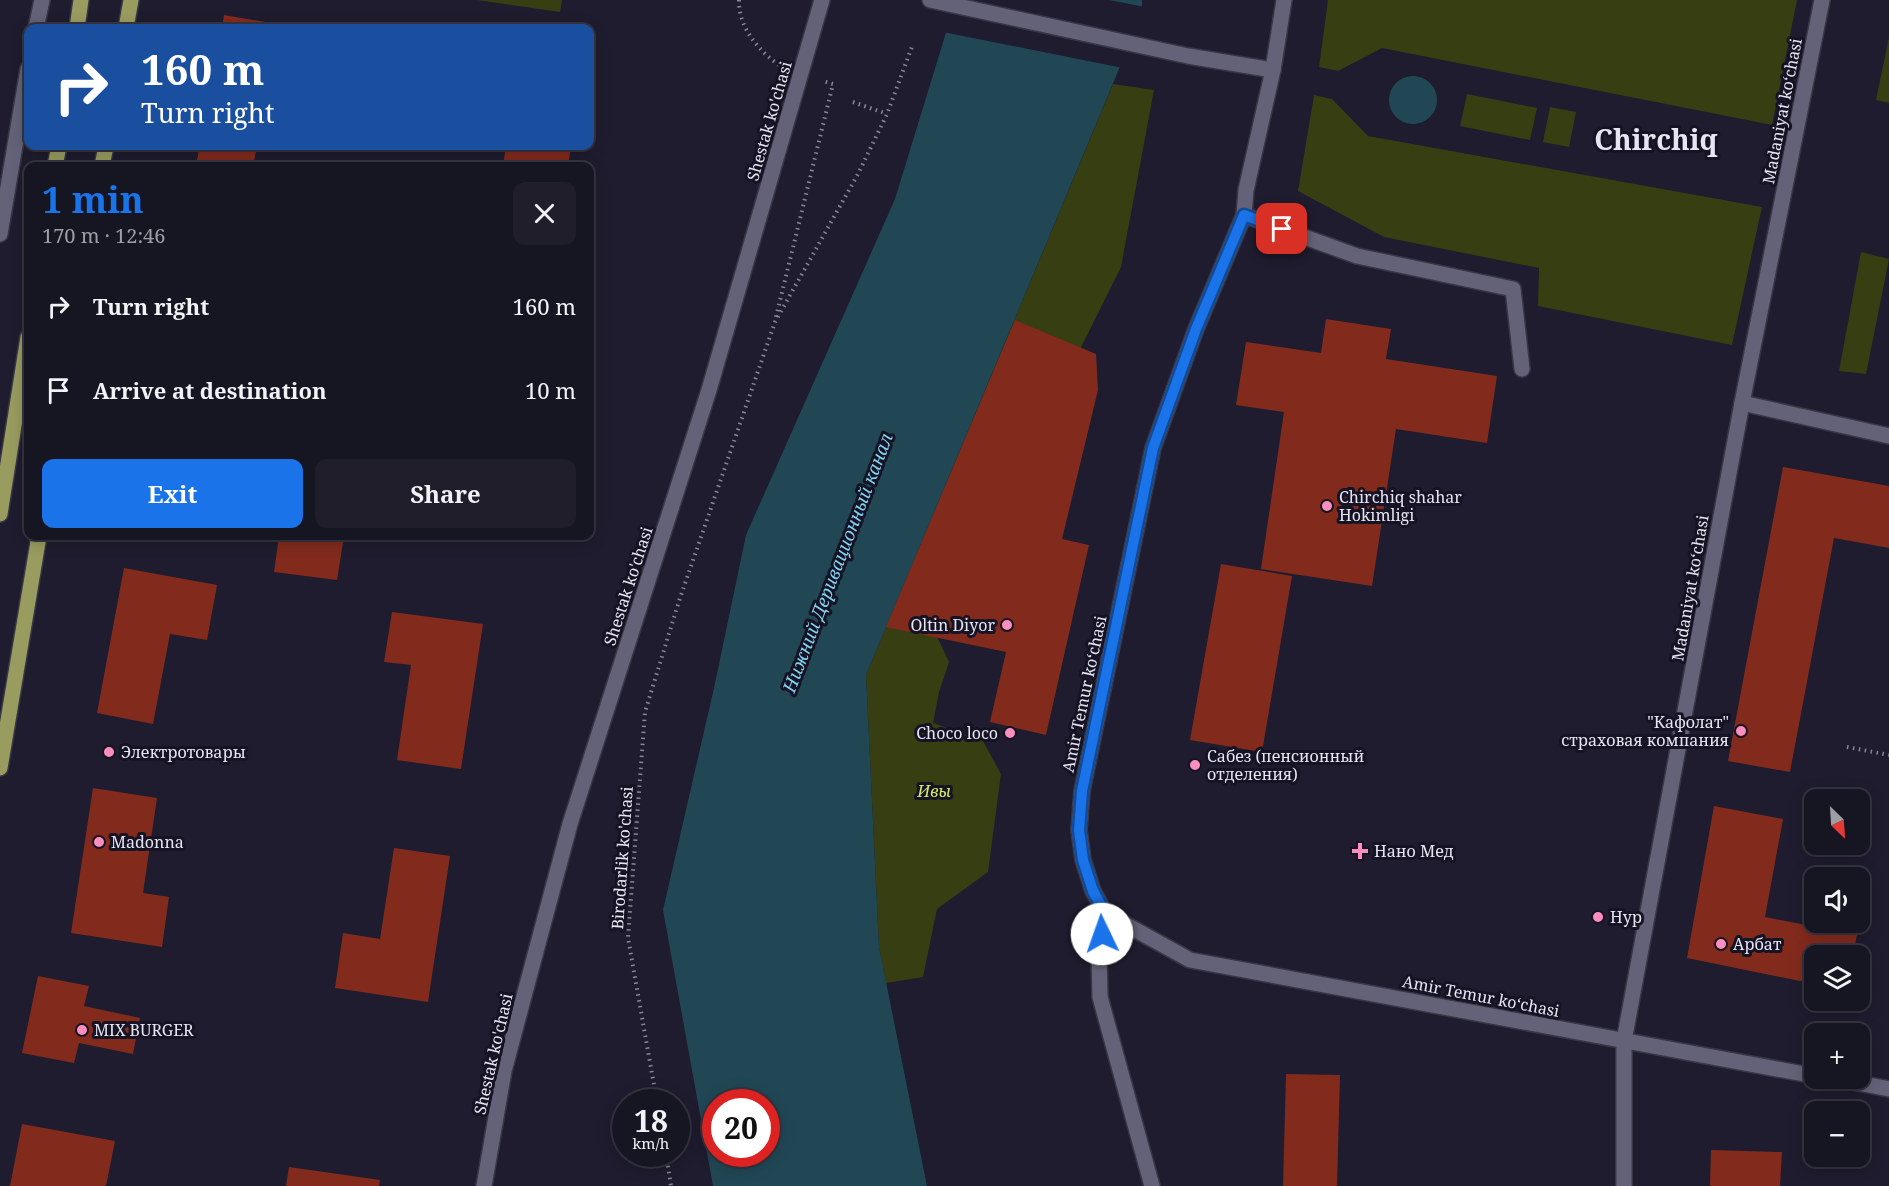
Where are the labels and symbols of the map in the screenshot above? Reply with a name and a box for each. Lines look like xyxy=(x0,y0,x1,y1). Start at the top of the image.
street label: Madaniyat ko‘chasi xyxy=(1757,36,1807,186)
street label: Shestak ko'chasi xyxy=(741,59,797,183)
district label: Chirchiq xyxy=(1594,120,1718,158)
pin xyxy=(1256,203,1307,254)
water label: Нижний Деривационный канал xyxy=(776,429,898,697)
place label: Chirchiq shahar Hokimligi xyxy=(1339,486,1462,526)
marker: Chirchiq shahar Hokimligi xyxy=(1320,499,1334,513)
street label: Madaniyat ko‘chasi xyxy=(1666,513,1714,663)
street label: Shestak ko'chasi xyxy=(598,524,658,648)
place label: Oltin Diyor xyxy=(910,614,995,636)
street label: Amir Temur ko‘chasi xyxy=(1057,614,1111,774)
marker: Oltin Diyor xyxy=(1000,618,1014,632)
place label: "Кафолат" страховая компания xyxy=(1561,711,1729,751)
place label: Choco loco xyxy=(916,722,998,744)
marker: "Кафолат" страховая компания xyxy=(1734,724,1748,738)
marker: Choco loco xyxy=(1003,726,1017,740)
place label: Электротовары xyxy=(121,741,246,763)
marker: Электротовары xyxy=(102,745,116,759)
place label: Сабез (пенсионный отделения) xyxy=(1207,745,1364,785)
marker: Сабез (пенсионный отделения) xyxy=(1188,758,1202,772)
park label: Ивы xyxy=(916,780,951,802)
street label: Birodarlik ko'chasi xyxy=(606,786,638,930)
north arrow xyxy=(1804,789,1870,855)
place label: Madonna xyxy=(111,831,184,853)
marker: Madonna xyxy=(92,835,106,849)
place label: Нано Мед xyxy=(1374,840,1454,862)
marker: Нано Мед xyxy=(1351,842,1369,860)
position arrow xyxy=(1070,902,1134,966)
place label: Нур xyxy=(1610,906,1642,928)
marker: Нур xyxy=(1591,910,1605,924)
place label: Арбат xyxy=(1733,933,1782,955)
marker: Арбат xyxy=(1714,937,1728,951)
street label: Amir Temur ko‘chasi xyxy=(1401,970,1561,1022)
street label: Shestak ko'chasi xyxy=(468,991,518,1117)
place label: MIX BURGER xyxy=(94,1019,194,1041)
marker: MIX BURGER xyxy=(75,1023,89,1037)
speed limit sign: 20 xyxy=(702,1089,780,1167)

